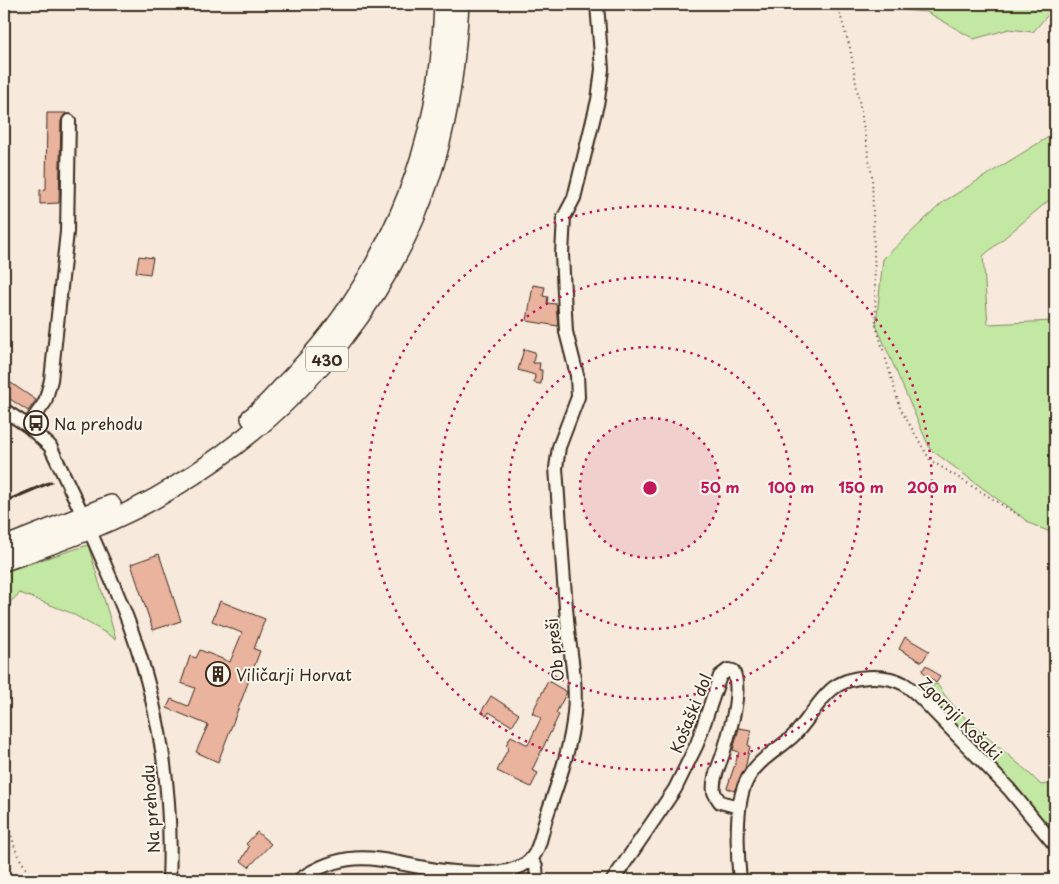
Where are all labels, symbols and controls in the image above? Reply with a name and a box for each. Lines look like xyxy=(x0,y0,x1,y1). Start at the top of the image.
road number: 430 xyxy=(306,346,348,372)
bus stop icon: Na prehodu xyxy=(23,410,49,436)
place label: Na prehodu xyxy=(54,411,143,435)
text: 50 m xyxy=(701,475,739,498)
text: 100 m xyxy=(768,475,814,498)
text: 150 m xyxy=(838,475,884,498)
text: 200 m xyxy=(907,475,957,498)
centre of rings xyxy=(641,479,659,497)
street label: Ob preši xyxy=(539,617,569,683)
building icon: Viličarji Horvat xyxy=(205,661,231,687)
place label: Viličarji Horvat xyxy=(236,662,352,686)
street label: Košaški dol xyxy=(663,670,717,756)
street label: Zgornji Košaki xyxy=(914,671,1008,765)
street label: Na prehodu xyxy=(135,764,165,854)

